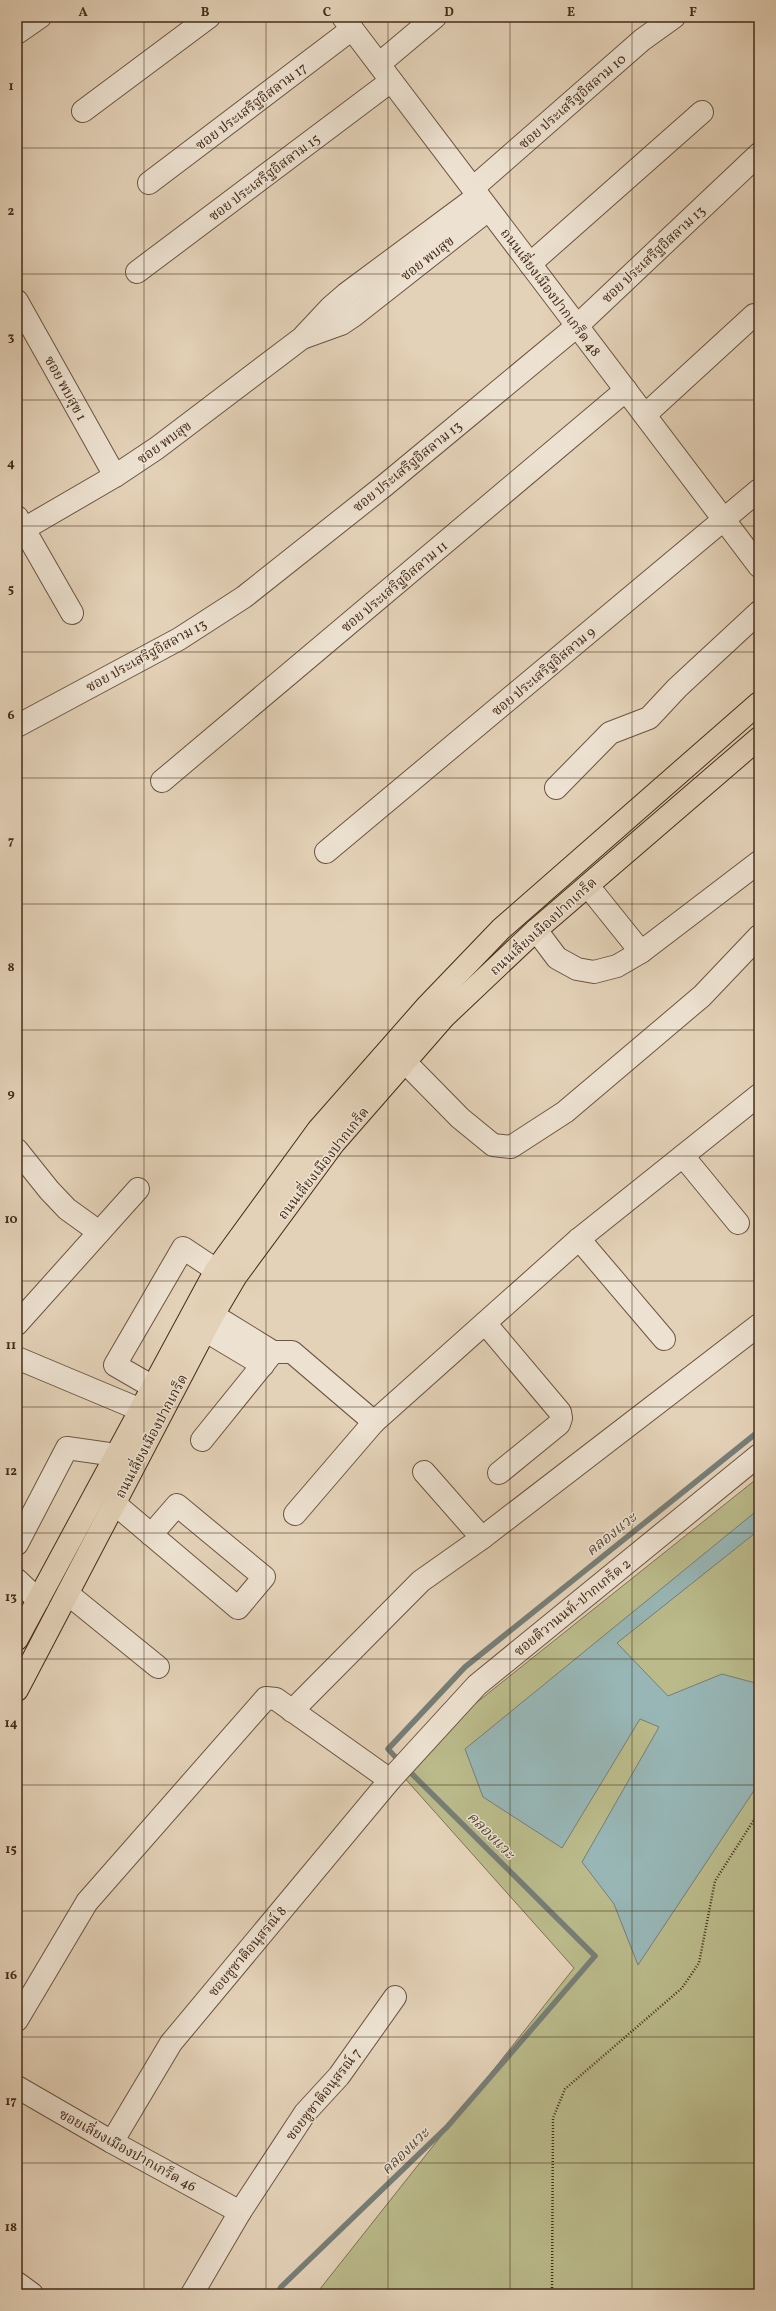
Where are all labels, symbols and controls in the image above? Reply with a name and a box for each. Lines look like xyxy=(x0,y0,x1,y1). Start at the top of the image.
text: A xyxy=(78,4,88,22)
text: B xyxy=(201,4,210,22)
text: C xyxy=(323,4,331,22)
text: D xyxy=(444,4,454,22)
text: E xyxy=(567,4,575,22)
text: F xyxy=(689,4,697,22)
street label: ซอย ประเสริฐอิสลาม 10 xyxy=(515,50,631,154)
street label: ซอย ประเสริฐอิสลาม 17 xyxy=(192,59,312,155)
text: 1 xyxy=(8,78,14,96)
street label: ซอย ประเสริฐอิสลาม 15 xyxy=(205,130,324,226)
street label: ซอย ประเสริฐอิสลาม 13 xyxy=(598,202,710,308)
text: 2 xyxy=(8,203,15,221)
street label: ถนนเลี่ยงเมืองปากเกร็ด 48 xyxy=(495,224,606,361)
street label: ซอย พบสุข xyxy=(397,232,459,286)
text: 3 xyxy=(8,329,15,347)
street label: ซอย พบสุข 1 xyxy=(39,353,90,425)
street label: ซอย พบสุข xyxy=(134,417,196,469)
street label: ซอย ประเสริฐอิสลาม 13 xyxy=(349,417,467,517)
text: 4 xyxy=(7,455,15,473)
street label: ซอย ประเสริฐอิสลาม 11 xyxy=(338,537,452,637)
text: 5 xyxy=(8,581,14,599)
street label: ซอย ประเสริฐอิสลาม 13 xyxy=(83,615,211,697)
street label: ซอย ประเสริฐอิสลาม 9 xyxy=(488,623,600,721)
text: 6 xyxy=(7,707,15,725)
text: 7 xyxy=(8,833,14,851)
street label: ถนนเลี่ยงเมืองปากเกร็ด xyxy=(485,872,602,980)
text: 8 xyxy=(7,959,15,977)
text: 9 xyxy=(7,1085,15,1103)
street label: ถนนเลี่ยงเมืองปากเกร็ด xyxy=(273,1102,374,1224)
text: 10 xyxy=(4,1211,18,1229)
text: 11 xyxy=(6,1337,16,1355)
street label: ถนนเลี่ยงเมืองปากเกร็ด xyxy=(110,1370,193,1502)
text: 12 xyxy=(5,1463,17,1481)
water label: คลองแวะ xyxy=(582,1507,643,1562)
street label: ซอยติวานนท์-ปากเกร็ด 2 xyxy=(510,1554,635,1661)
text: 13 xyxy=(5,1589,17,1607)
text: 14 xyxy=(4,1715,18,1733)
water label: คลองแวะ xyxy=(461,1808,520,1866)
text: 15 xyxy=(5,1841,17,1859)
street label: ซอยชูชาติอนุสรณ์ 8 xyxy=(204,1902,292,2001)
text: 16 xyxy=(5,1967,17,1985)
street label: ซอยชูชาติอนุสรณ์ 7 xyxy=(281,2044,366,2145)
text: 17 xyxy=(5,2093,17,2111)
street label: ซอยเลี่ยงเมืองปากเกร็ด 46 xyxy=(55,2104,200,2197)
water label: คลองแวะ xyxy=(377,2123,436,2180)
text: 18 xyxy=(5,2219,17,2237)

